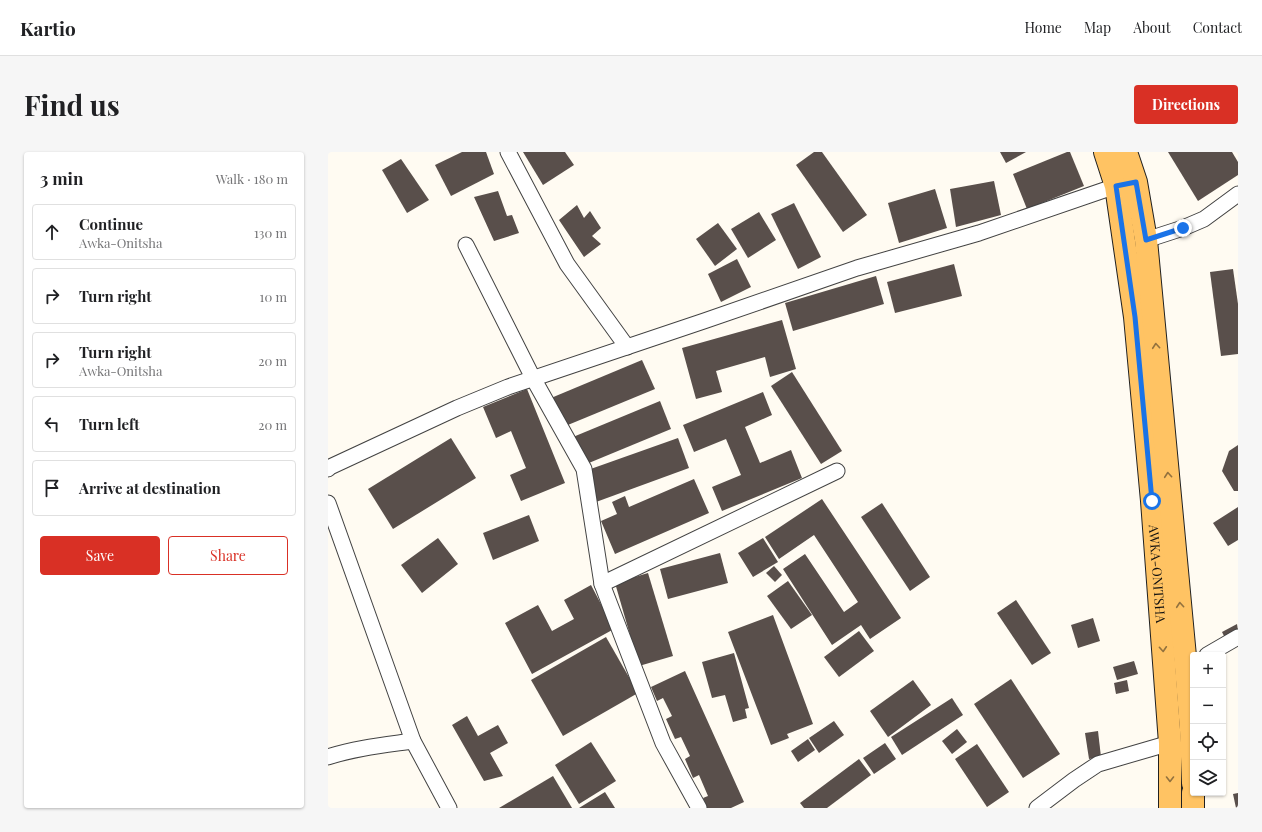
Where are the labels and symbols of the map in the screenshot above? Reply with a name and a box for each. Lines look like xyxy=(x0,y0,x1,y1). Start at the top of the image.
route end xyxy=(1174,219,1192,237)
one-way arrow xyxy=(1152,343,1161,349)
one-way arrow xyxy=(1164,472,1173,478)
route start xyxy=(1143,492,1161,510)
street label: AWKA-ONITSHA xyxy=(1146,523,1170,625)
one-way arrow xyxy=(1176,602,1185,608)
one-way arrow xyxy=(1159,646,1168,652)
one-way arrow xyxy=(1166,776,1174,782)

